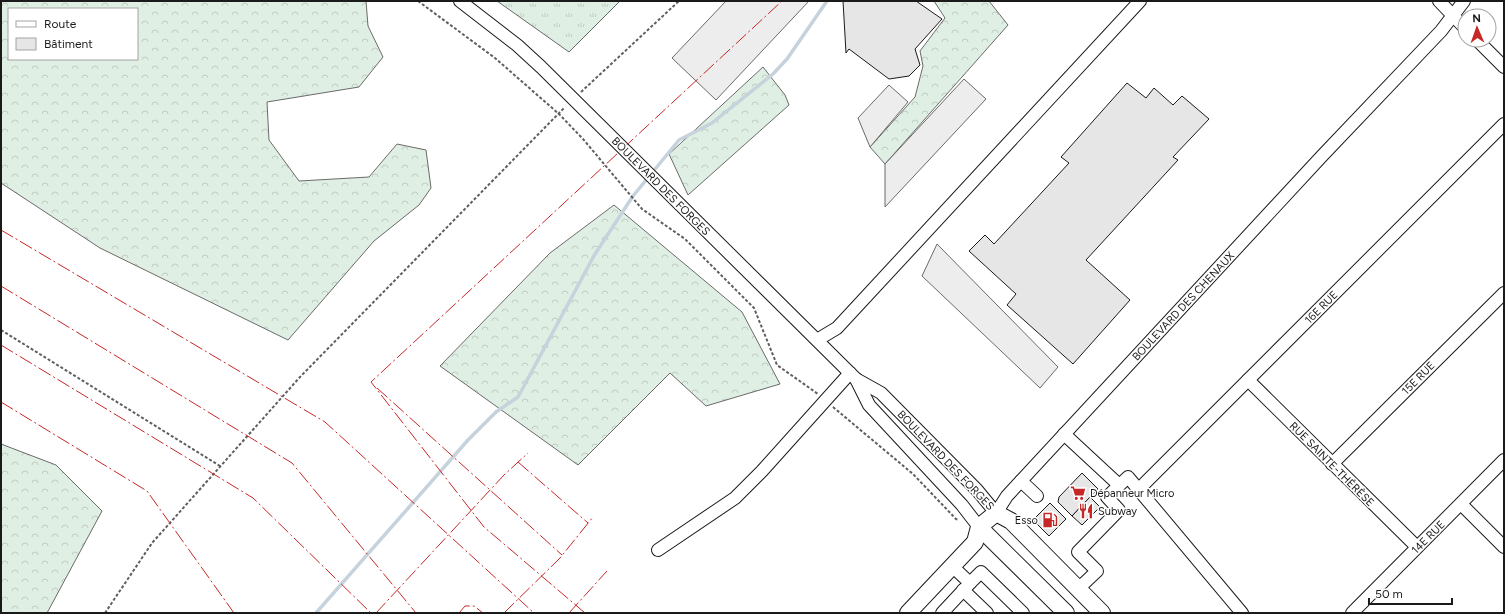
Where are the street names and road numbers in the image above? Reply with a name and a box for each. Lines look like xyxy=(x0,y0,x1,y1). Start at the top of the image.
street label: BOULEVARD DES FORGES xyxy=(609,135,713,238)
street label: BOULEVARD DES CHENAUX xyxy=(1130,249,1237,363)
street label: 16E RUE xyxy=(1302,288,1341,327)
street label: 15E RUE xyxy=(1399,359,1438,398)
street label: BOULEVARD DES FORGES xyxy=(895,408,997,513)
street label: RUE SAINTE-THÉRÈSE xyxy=(1287,419,1377,509)
street label: 14E RUE xyxy=(1409,518,1448,557)

